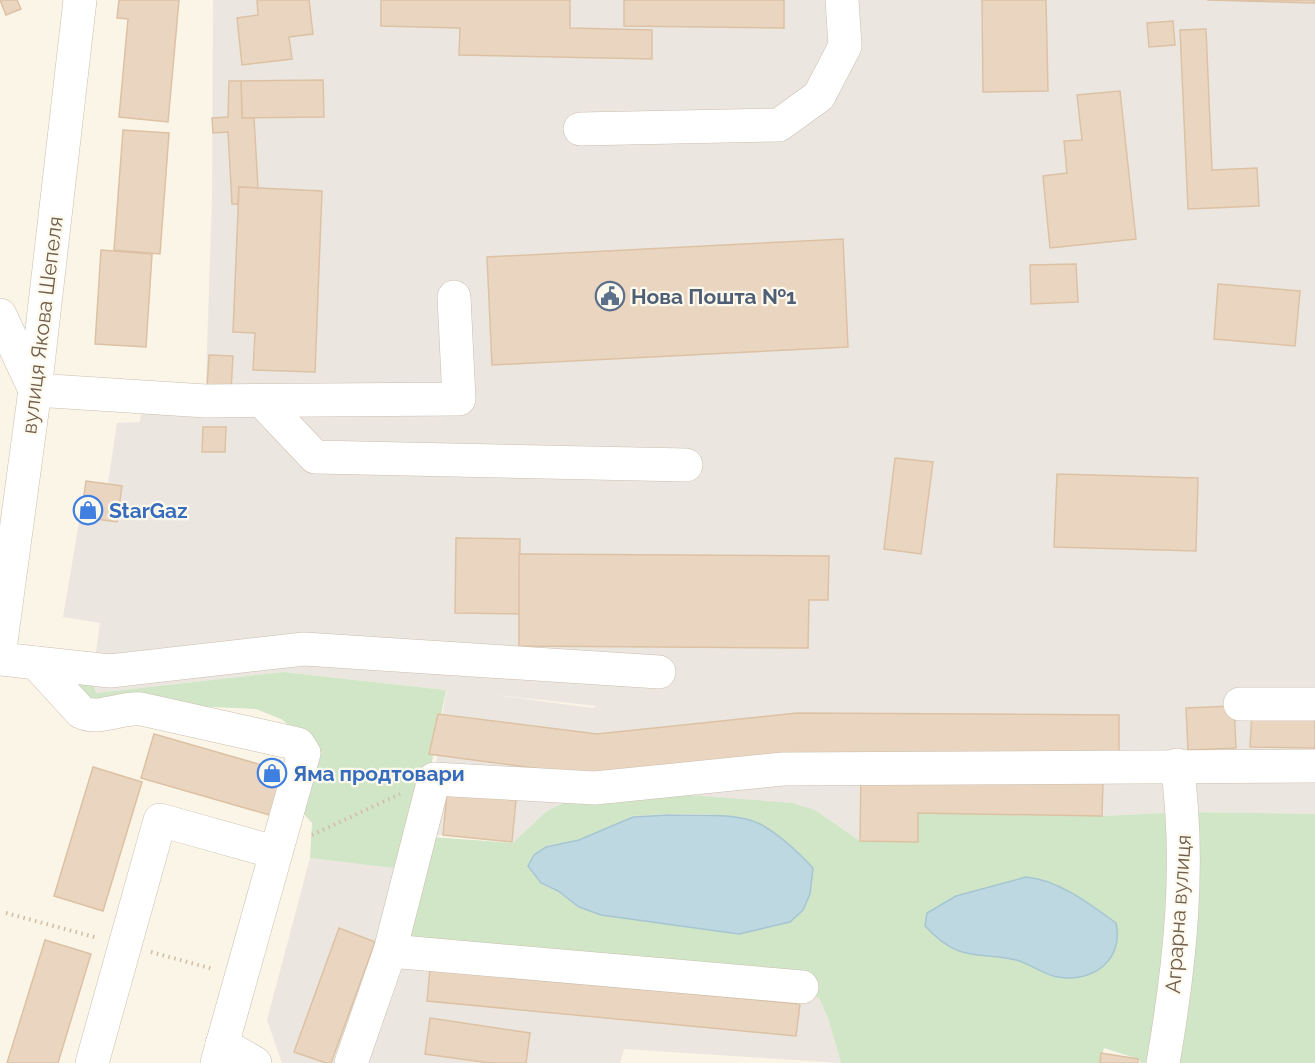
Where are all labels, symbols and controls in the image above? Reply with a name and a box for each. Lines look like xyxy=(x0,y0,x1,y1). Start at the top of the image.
street label: вулиця Якова Шепеля xyxy=(16,215,68,435)
public building icon: Нова Пошта №1 xyxy=(594,280,626,312)
place label: Нова Пошта №1 xyxy=(631,284,796,309)
shop icon: StarGaz xyxy=(72,494,104,526)
place label: StarGaz xyxy=(109,498,188,523)
shop icon: Яма продтовари xyxy=(256,757,288,789)
place label: Яма продтовари xyxy=(293,761,465,786)
street label: Аграрна вулиця xyxy=(1160,834,1196,994)

